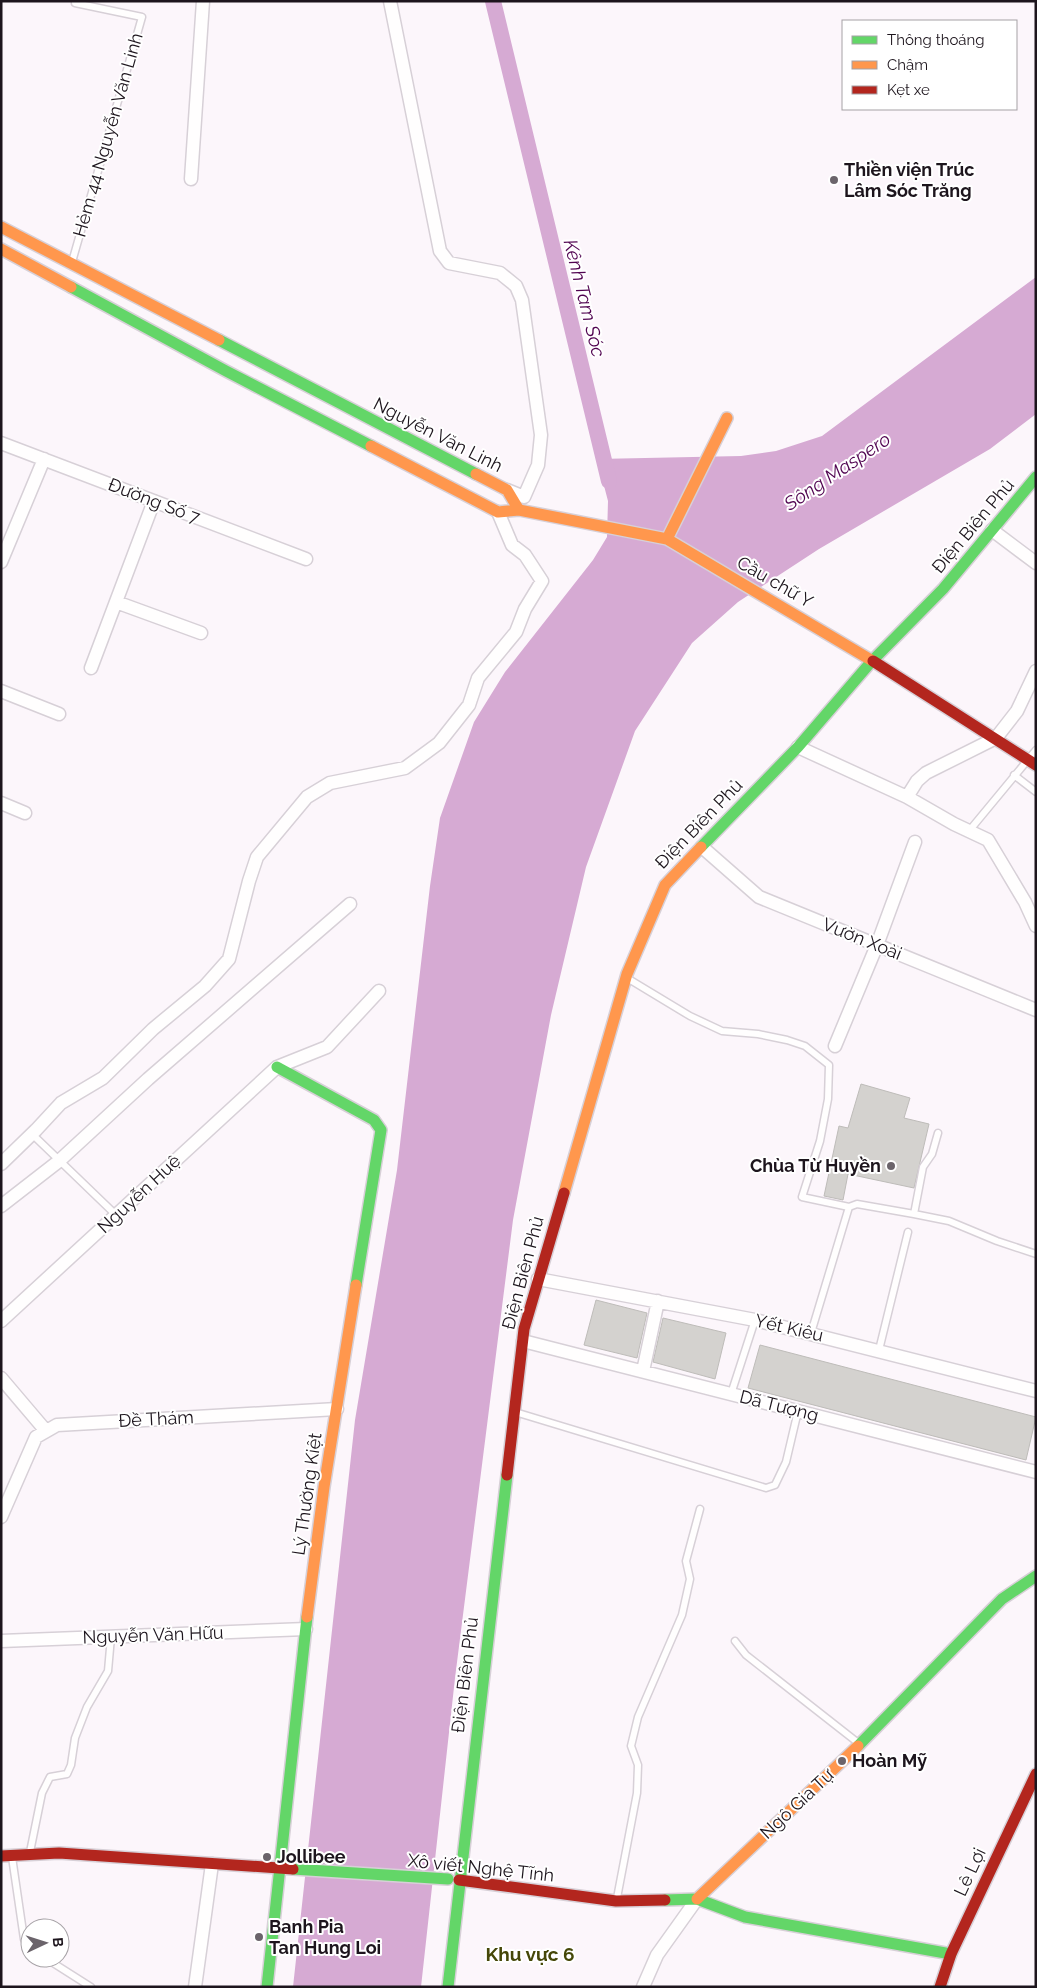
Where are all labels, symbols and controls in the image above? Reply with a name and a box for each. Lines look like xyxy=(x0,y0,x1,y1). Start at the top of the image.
legend xyxy=(842,20,1017,110)
street label: Hẻm 44 Nguyễn Văn Linh xyxy=(68,30,147,239)
text: Thông thoáng xyxy=(887,31,985,49)
text: Chậm xyxy=(887,56,928,74)
text: Kẹt xe xyxy=(887,81,930,99)
place label: Thiền viện Trúc Lâm Sóc Trăng xyxy=(844,159,975,201)
marker: Thiền viện Trúc Lâm Sóc Trăng xyxy=(828,174,840,186)
water label: Kênh Tam Sóc xyxy=(560,237,610,359)
street label: Nguyễn Văn Linh xyxy=(370,393,506,476)
water label: Sông Maspero xyxy=(779,427,894,515)
street label: Đường Số 7 xyxy=(105,473,203,528)
street label: Điện Biên Phủ xyxy=(927,474,1018,577)
street label: Cầu chữ Y xyxy=(734,551,817,612)
street label: Điện Biên Phủ xyxy=(651,774,747,873)
street label: Vườn Xoài xyxy=(819,913,905,964)
street label: Nguyễn Huệ xyxy=(93,1150,185,1237)
place label: Chùa Từ Huyền xyxy=(750,1155,881,1176)
marker: Chùa Từ Huyền xyxy=(885,1160,897,1172)
street label: Điện Biên Phủ xyxy=(497,1214,548,1332)
street label: Yết Kiêu xyxy=(753,1309,825,1346)
street label: Dã Tượng xyxy=(737,1386,821,1425)
street label: Đề Thám xyxy=(118,1406,194,1431)
street label: Lý Thường Kiệt xyxy=(288,1431,326,1557)
street label: Điện Biên Phủ xyxy=(447,1616,482,1734)
street label: Nguyễn Văn Hữu xyxy=(82,1622,224,1647)
place label: Hoàn Mỹ xyxy=(852,1750,927,1771)
marker: Hoàn Mỹ xyxy=(836,1755,848,1767)
street label: Ngô Gia Tự xyxy=(756,1764,839,1843)
street label: Lê Lợi xyxy=(949,1844,990,1899)
place label: Jollibee xyxy=(277,1846,346,1867)
street label: Xô viết Nghệ Tĩnh xyxy=(407,1849,555,1886)
marker: Jollibee xyxy=(261,1851,273,1863)
place label: Banh Pia Tan Hung Loi xyxy=(269,1916,381,1958)
north arrow xyxy=(20,1918,70,1968)
marker: Banh Pia Tan Hung Loi xyxy=(253,1931,265,1943)
text: B xyxy=(50,1937,66,1948)
district label: Khu vực 6 xyxy=(486,1943,575,1965)

